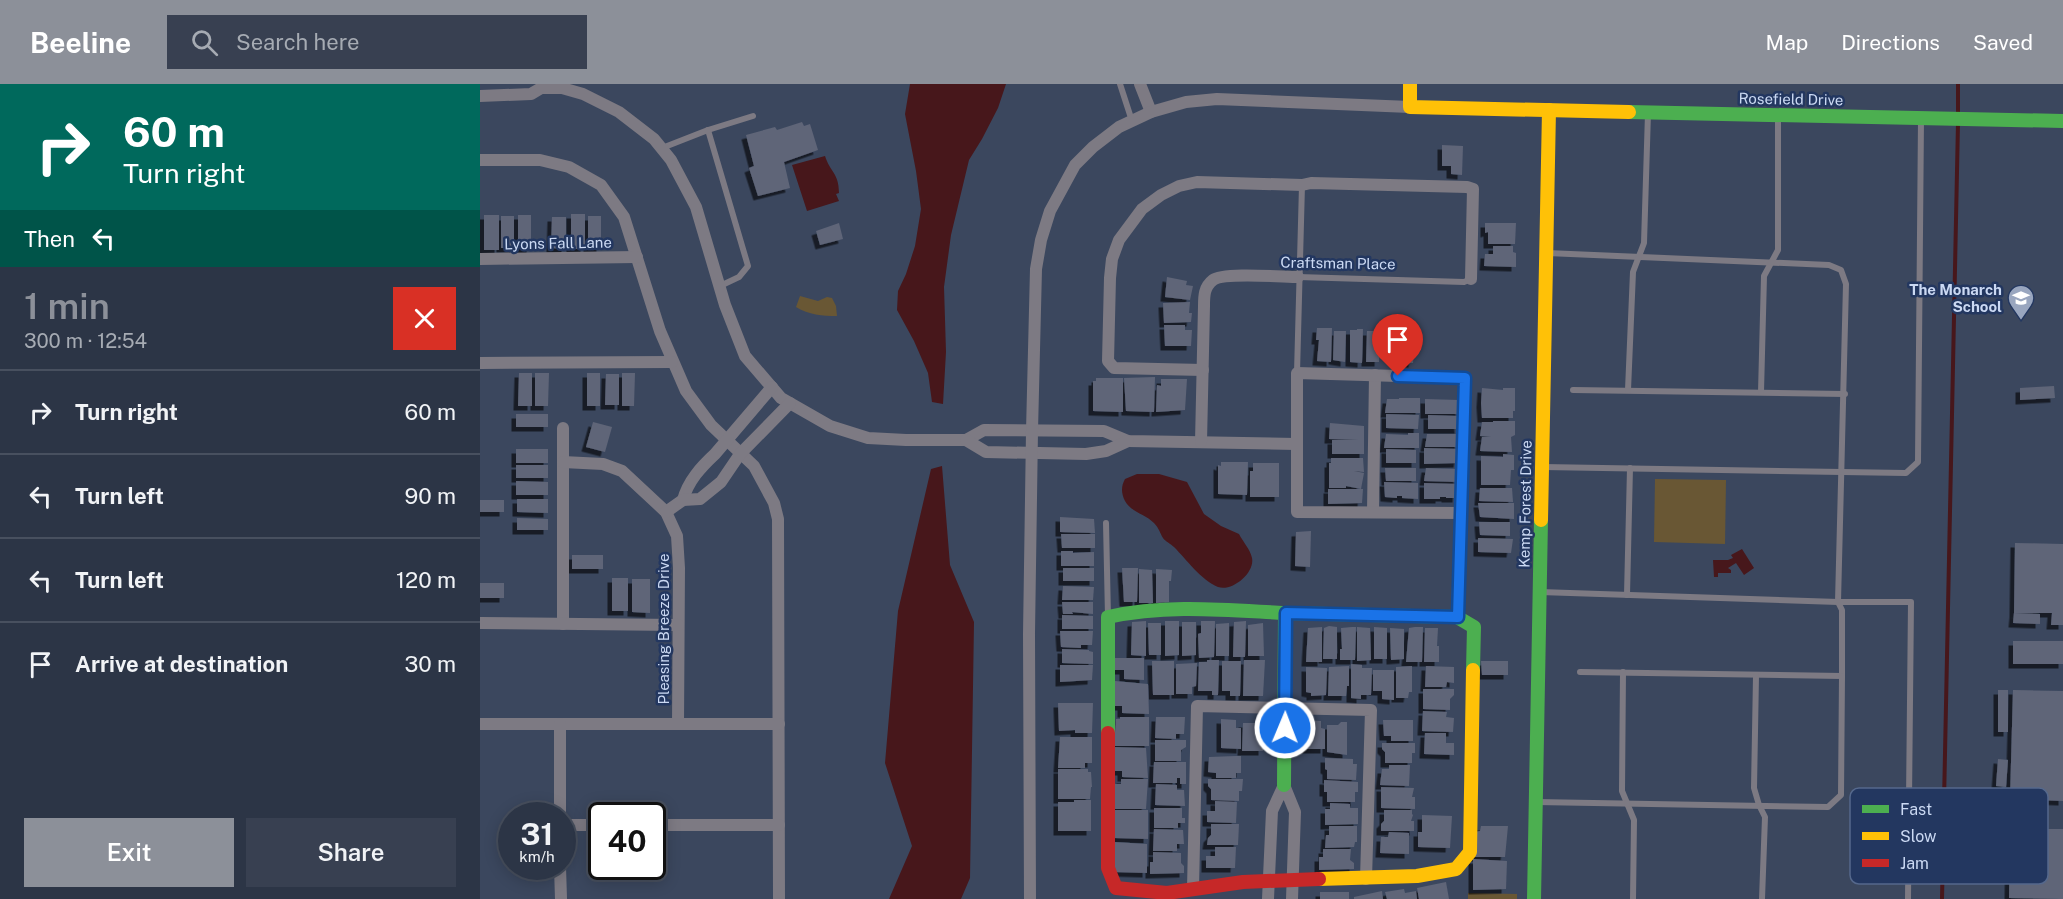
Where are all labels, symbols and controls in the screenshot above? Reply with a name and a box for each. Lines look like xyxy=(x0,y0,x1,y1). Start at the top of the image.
search box xyxy=(167,15,587,69)
text: Beeline xyxy=(30,26,131,59)
icon: search xyxy=(188,26,221,59)
text: Search here xyxy=(236,29,360,55)
text: Map xyxy=(1766,30,1808,55)
text: Directions xyxy=(1841,30,1940,55)
text: Saved xyxy=(1973,30,2033,55)
street label: Rosefield Drive xyxy=(1738,90,1844,108)
text: 60 m xyxy=(123,107,225,156)
icon: right xyxy=(24,108,102,186)
text: Turn right xyxy=(123,157,246,189)
icon: left xyxy=(87,222,120,255)
text: Then xyxy=(24,226,75,252)
street label: Lyons Fall Lane xyxy=(504,234,612,252)
street label: Craftsman Place xyxy=(1280,253,1396,273)
place label: The Monarch School xyxy=(1909,281,2002,315)
school or university icon: The Monarch School xyxy=(2006,283,2036,321)
text: 1 min xyxy=(24,285,110,327)
button: close xyxy=(393,287,456,350)
pin xyxy=(1372,314,1423,376)
icon: arrive xyxy=(1381,323,1414,356)
text: 300 m · 12:54 xyxy=(24,329,147,353)
icon: right xyxy=(24,396,57,429)
text: Turn right xyxy=(75,399,178,425)
text: 60 m xyxy=(405,399,456,425)
street label: Kemp Forest Drive xyxy=(1515,440,1535,568)
icon: left xyxy=(24,480,57,513)
text: Turn left xyxy=(75,483,164,509)
text: 90 m xyxy=(405,483,456,509)
street label: Pleasing Breeze Drive xyxy=(655,553,672,705)
icon: left xyxy=(24,564,57,597)
text: Turn left xyxy=(75,567,164,593)
text: 120 m xyxy=(396,567,456,593)
icon: arrive xyxy=(24,648,57,681)
text: Arrive at destination xyxy=(75,651,288,677)
text: 30 m xyxy=(404,651,456,677)
position arrow xyxy=(1253,696,1317,760)
legend xyxy=(1850,788,2048,884)
text: Fast xyxy=(1900,800,1932,819)
speed limit sign: 40 xyxy=(588,802,666,880)
text: 31 xyxy=(521,816,553,852)
button: Exit xyxy=(24,818,234,887)
button: Share xyxy=(246,818,456,887)
text: Slow xyxy=(1900,827,1937,846)
text: km/h xyxy=(519,848,555,865)
text: Jam xyxy=(1900,854,1929,873)

